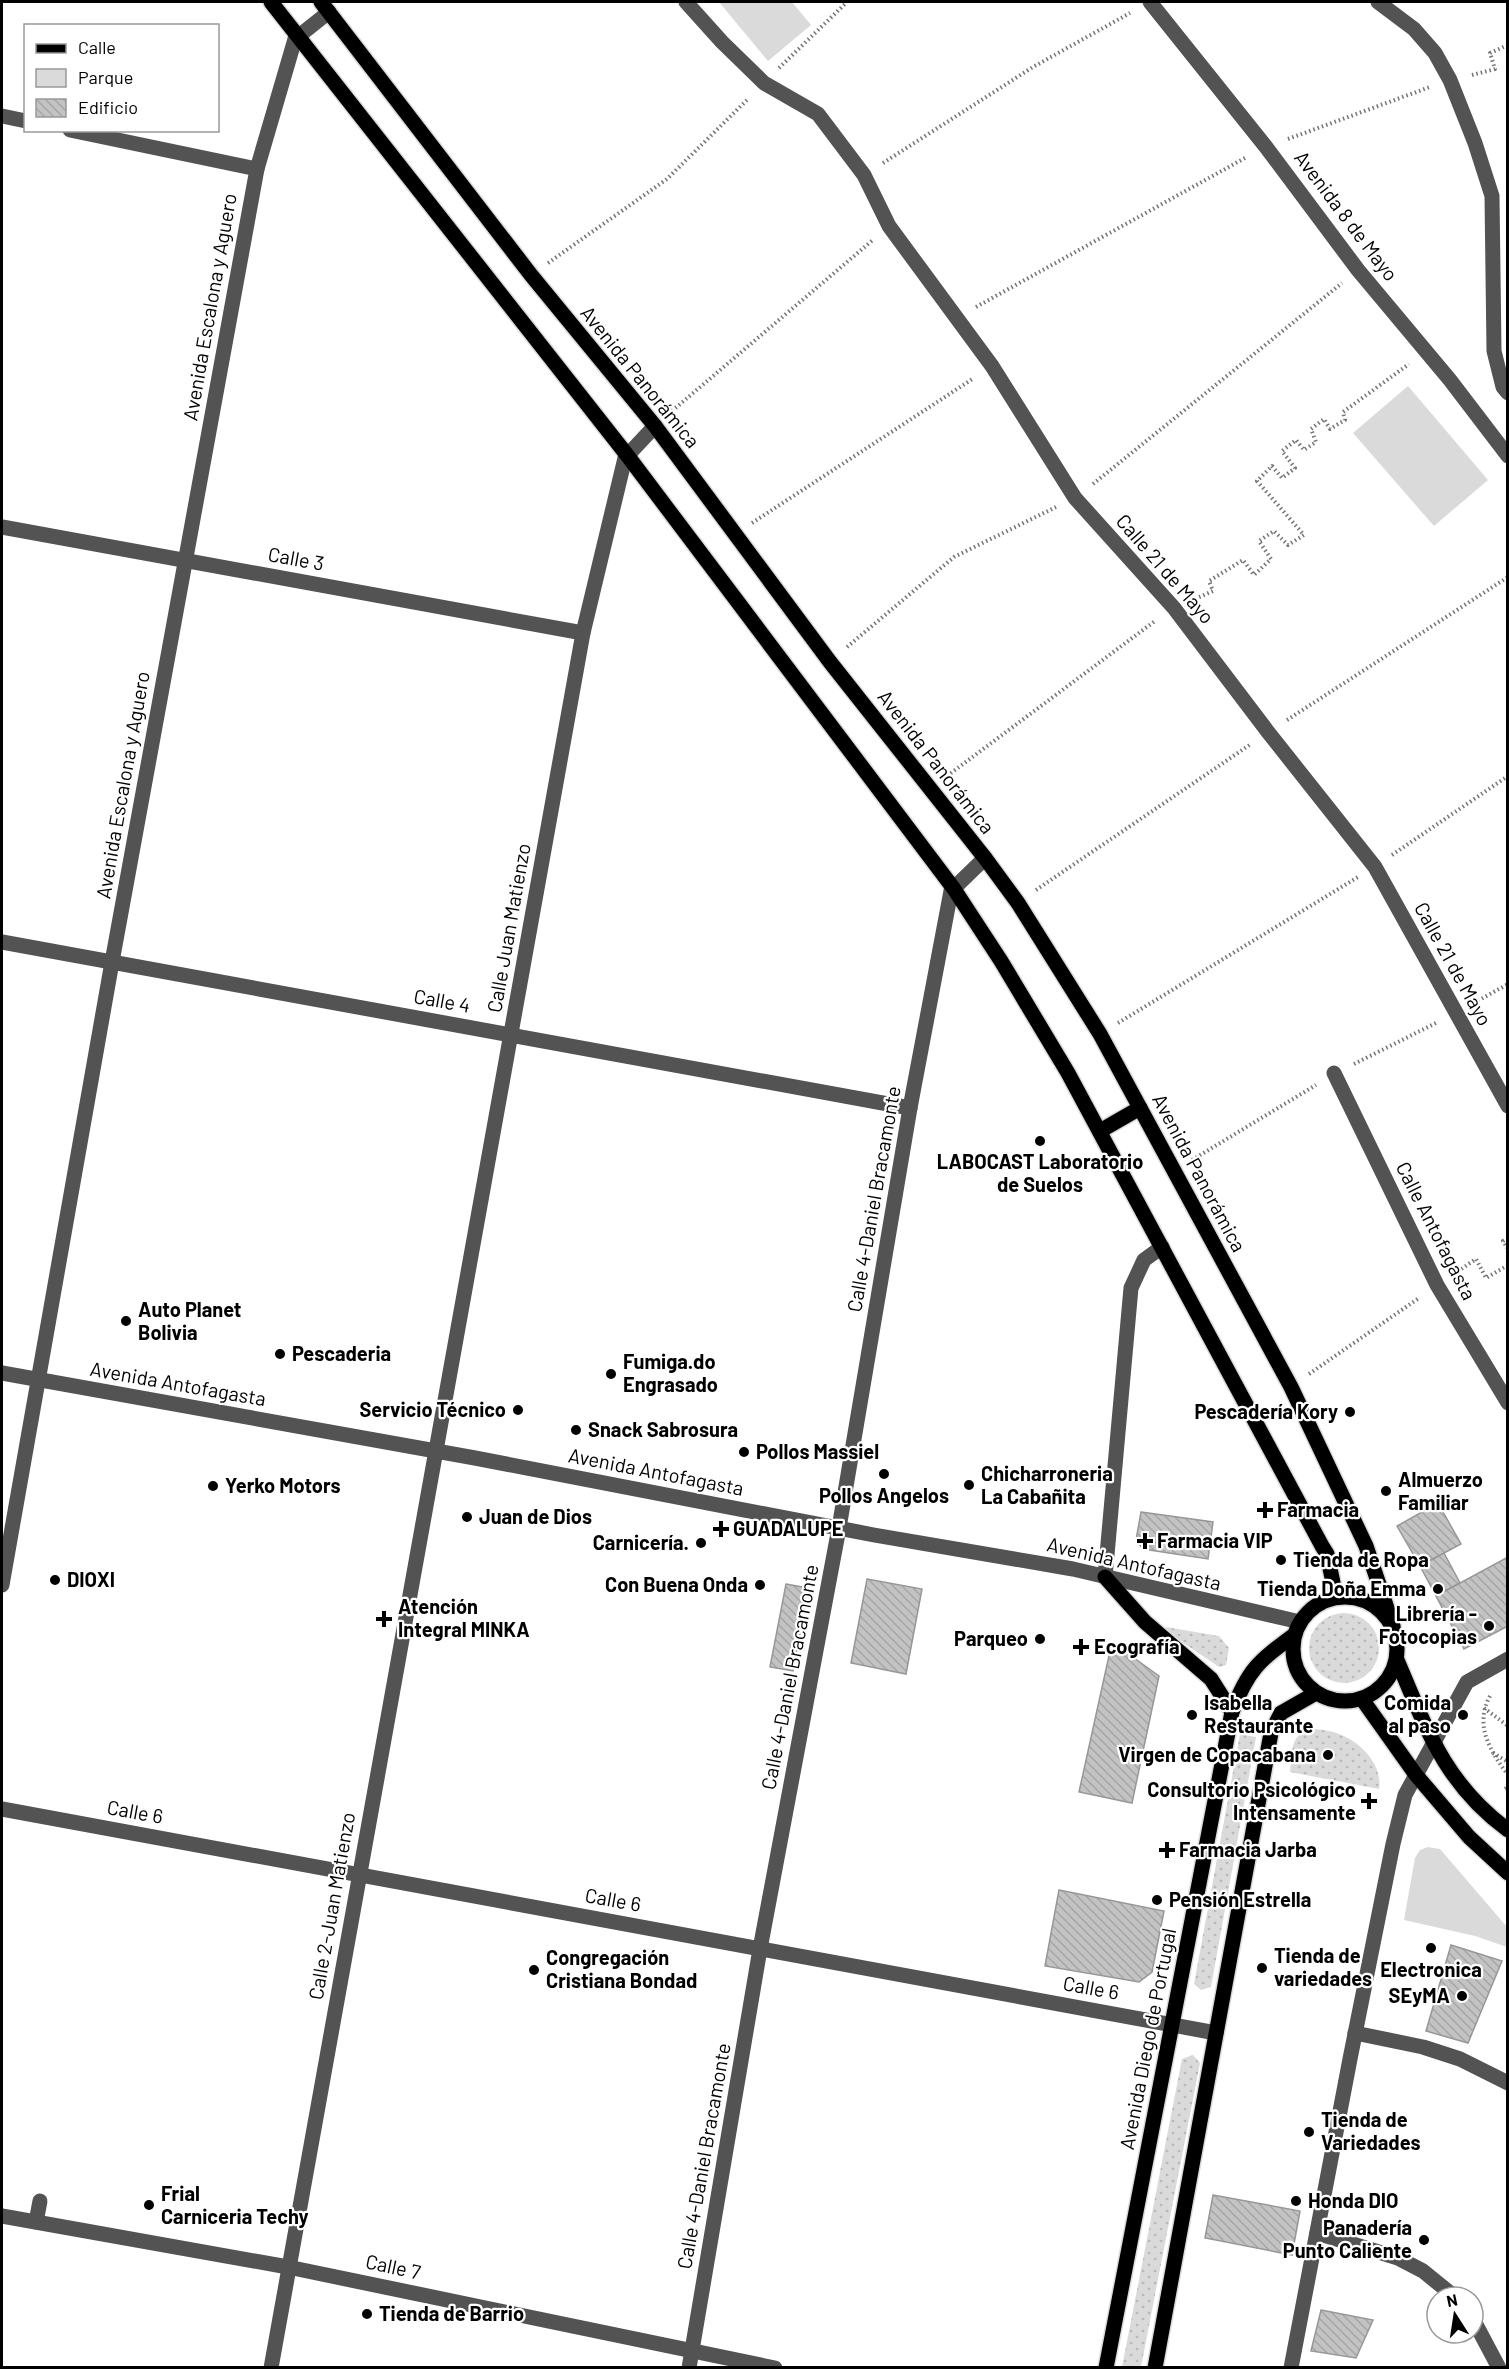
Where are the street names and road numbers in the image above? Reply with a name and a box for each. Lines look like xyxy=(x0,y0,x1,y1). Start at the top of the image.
street label: Avenida 8 de Mayo xyxy=(1290,146,1404,285)
street label: Avenida Escalona y Aguero xyxy=(177,191,241,422)
street label: Avenida Panorámica xyxy=(576,301,705,452)
street label: Calle 21 de Mayo xyxy=(1112,509,1220,628)
street label: Calle 3 xyxy=(266,541,326,575)
street label: Avenida Escalona y Aguero xyxy=(90,669,154,900)
street label: Avenida Panorámica xyxy=(873,685,1000,838)
street label: Calle Juan Matienzo xyxy=(481,841,535,1014)
street label: Calle 21 de Mayo xyxy=(1410,898,1498,1029)
street label: Calle 4 xyxy=(412,983,472,1017)
street label: Calle 4-Daniel Bracamonte xyxy=(841,1084,905,1314)
street label: Avenida Panorámica xyxy=(1148,1089,1252,1256)
street label: Calle Antofagasta xyxy=(1392,1157,1482,1304)
street label: Avenida Antofagasta xyxy=(88,1356,268,1410)
street label: Avenida Antofagasta xyxy=(566,1442,746,1500)
street label: Avenida Antofagasta xyxy=(1045,1531,1224,1595)
street label: Calle 4-Daniel Bracamonte xyxy=(755,1562,823,1791)
street label: Calle 6 xyxy=(105,1794,165,1828)
street label: Calle 2-Juan Matienzo xyxy=(303,1810,359,2001)
street label: Calle 6 xyxy=(583,1882,643,1916)
street label: Avenida Diego de Portugal xyxy=(1114,1926,1180,2152)
street label: Calle 6 xyxy=(1061,1970,1121,2004)
street label: Calle 4-Daniel Bracamonte xyxy=(671,2041,735,2271)
street label: Calle 7 xyxy=(364,2249,423,2284)

